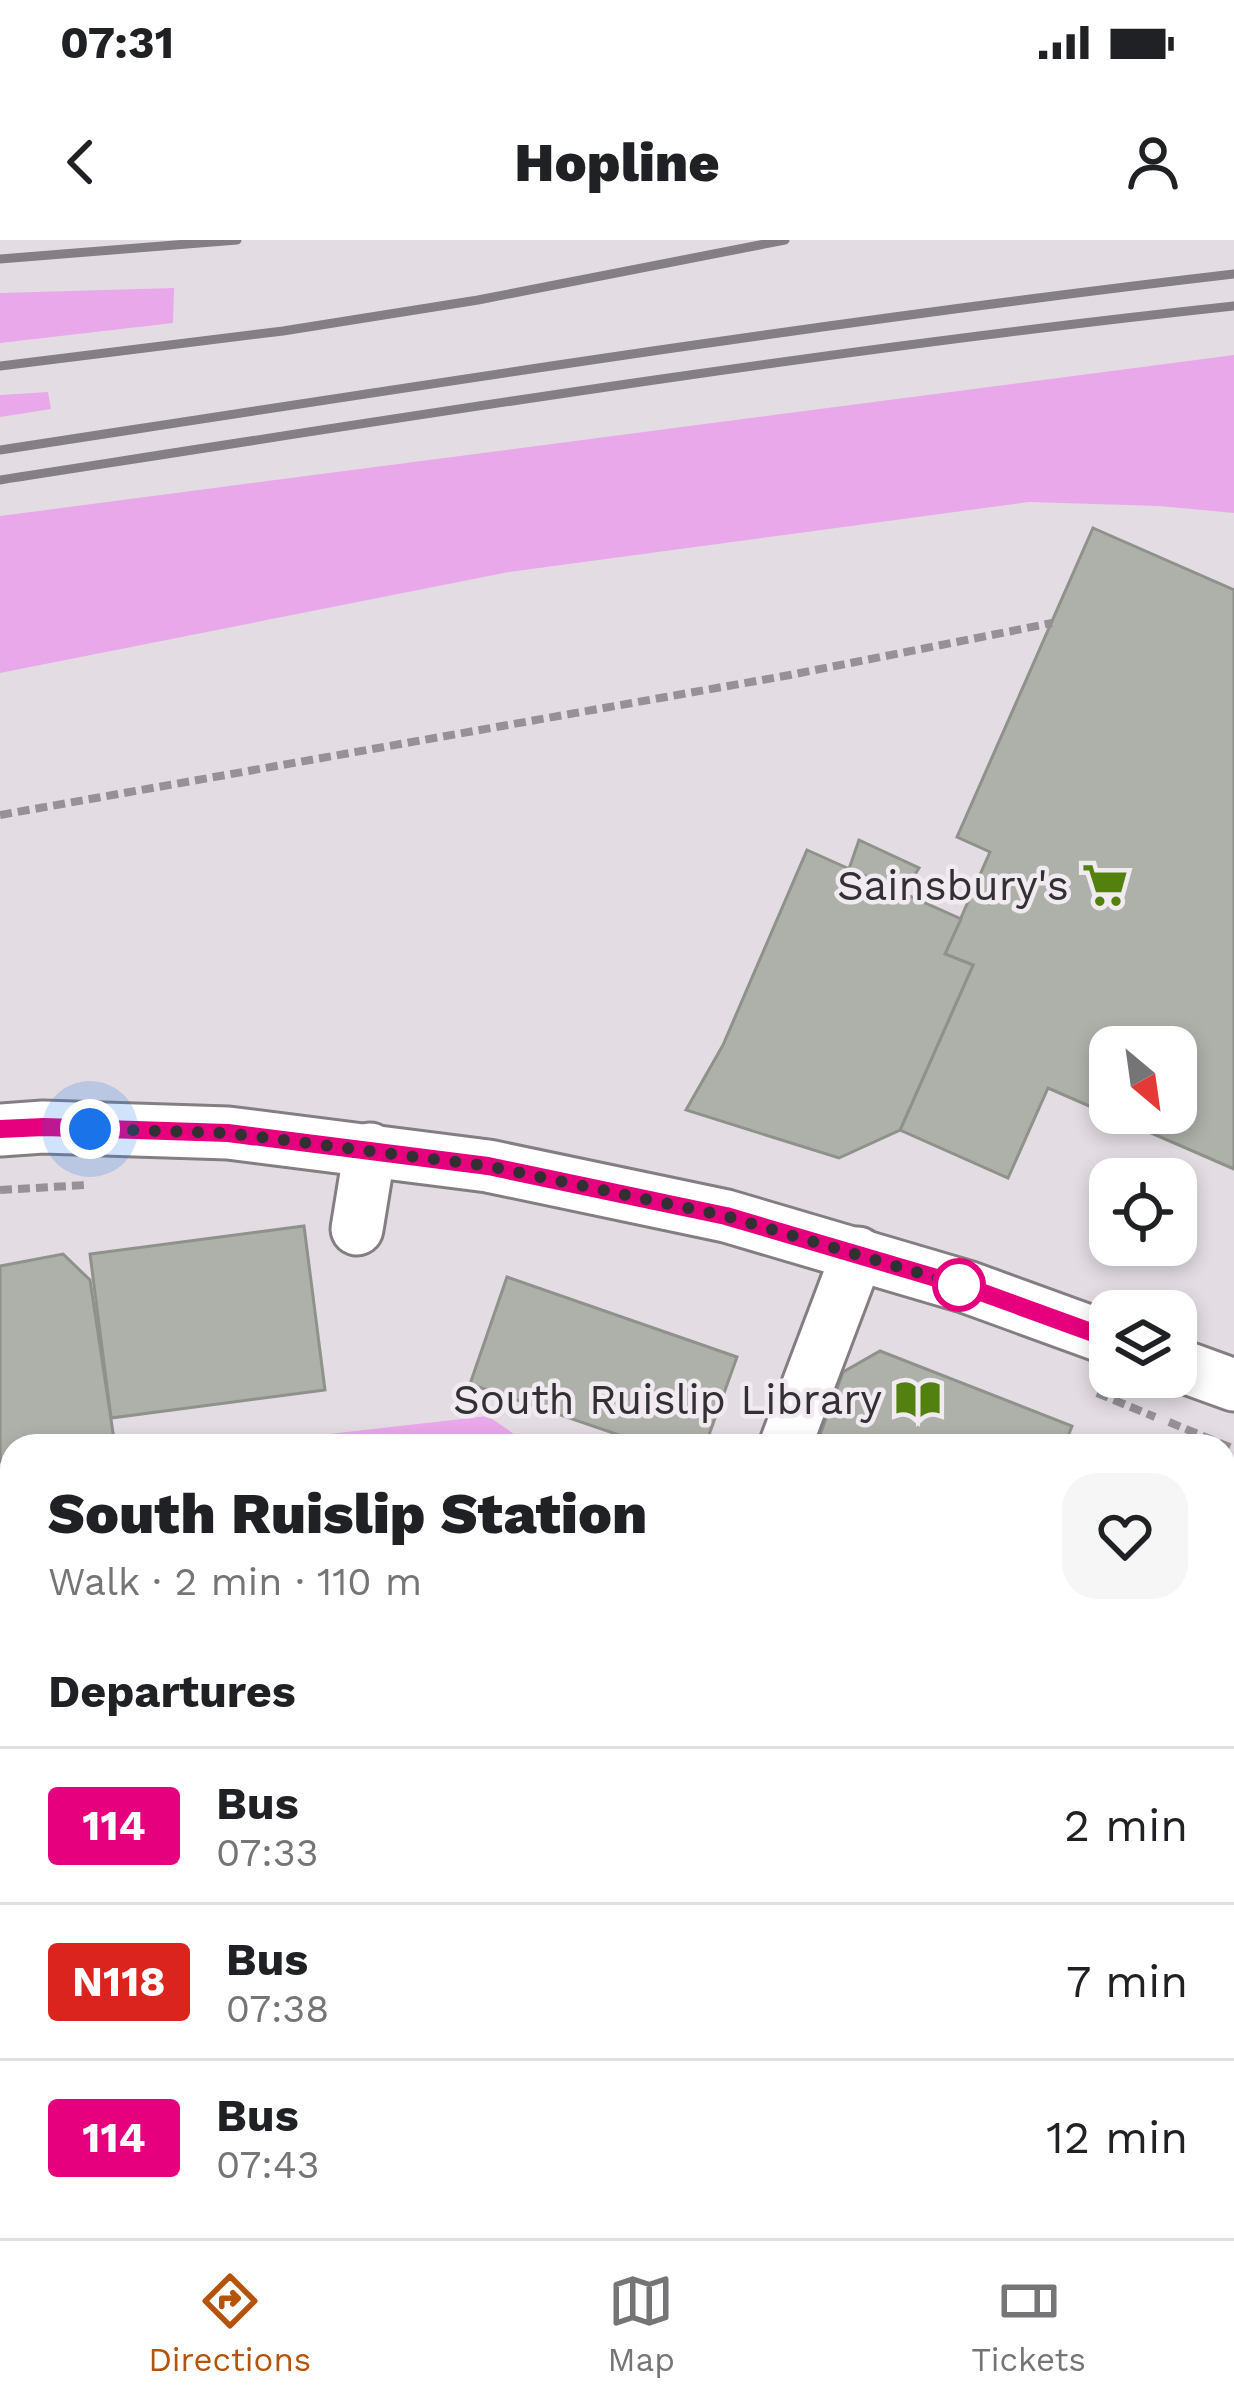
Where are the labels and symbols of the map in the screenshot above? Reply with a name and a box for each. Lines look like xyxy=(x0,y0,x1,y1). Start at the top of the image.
supermarket icon: Sainsbury's xyxy=(1080,860,1130,910)
place label: Sainsbury's xyxy=(837,861,1069,910)
north arrow xyxy=(1089,1026,1197,1134)
your location xyxy=(60,1099,120,1159)
unlabelled marker xyxy=(934,1260,984,1310)
library icon: South Ruislip Library xyxy=(893,1374,943,1424)
place label: South Ruislip Library xyxy=(453,1375,882,1424)

